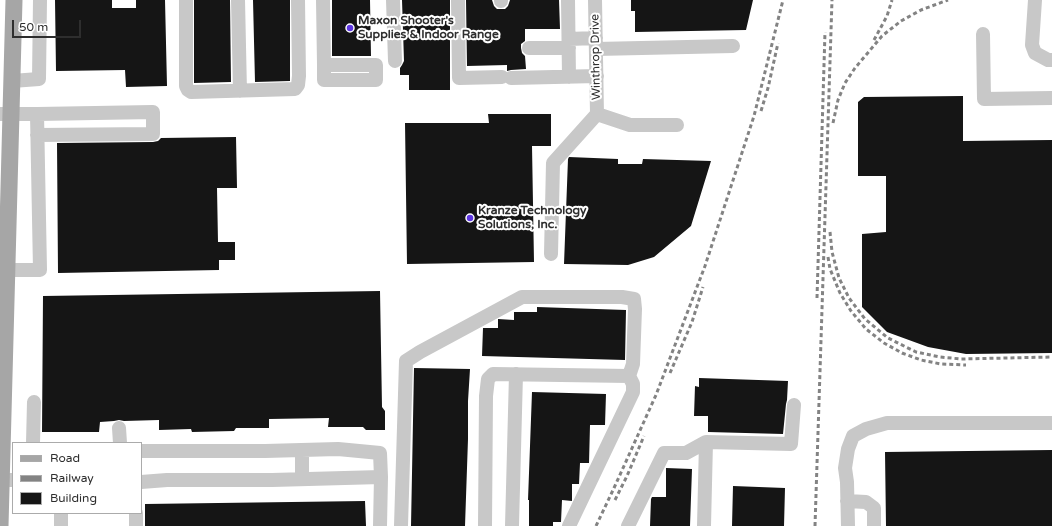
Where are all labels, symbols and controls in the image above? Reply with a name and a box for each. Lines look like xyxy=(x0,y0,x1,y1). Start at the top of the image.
scale bar xyxy=(14,12,83,38)
place label: Maxon Shooter's Supplies & Indoor Range xyxy=(358,14,499,42)
street label: Winthrop Drive xyxy=(588,14,604,100)
text: 50 m xyxy=(19,20,48,34)
marker: Maxon Shooter's Supplies & Indoor Range xyxy=(345,23,355,33)
place label: Kranze Technology Solutions, Inc. xyxy=(478,204,587,232)
marker: Kranze Technology Solutions, Inc. xyxy=(465,213,475,223)
legend xyxy=(12,442,142,514)
text: Road xyxy=(50,451,80,465)
text: Railway xyxy=(50,471,94,485)
text: Building xyxy=(50,491,97,505)

